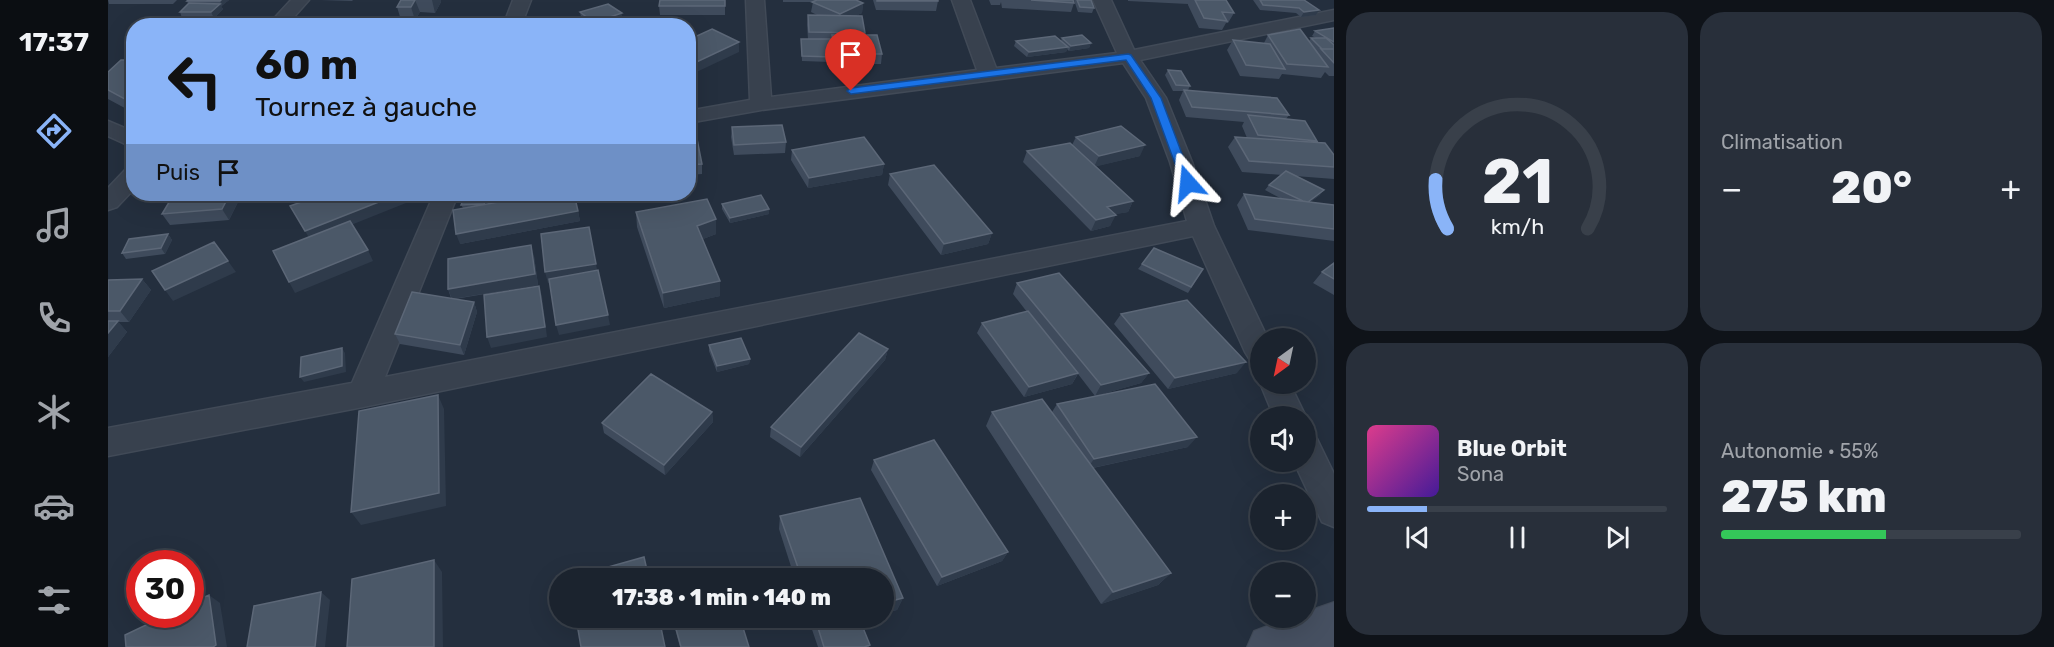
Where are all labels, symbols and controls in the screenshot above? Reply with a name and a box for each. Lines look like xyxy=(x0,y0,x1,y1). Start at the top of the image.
text: 17:37 xyxy=(19,26,89,58)
pin xyxy=(825,29,876,91)
icon: arrive xyxy=(834,38,867,71)
text: 60 m xyxy=(255,40,358,90)
icon: left xyxy=(156,42,234,120)
text: Tournez à gauche xyxy=(255,91,477,123)
icon: directions xyxy=(33,110,75,152)
text: Climatisation xyxy=(1721,130,1843,154)
text: 21 xyxy=(1481,145,1553,219)
position arrow xyxy=(1156,151,1220,215)
icon: arrive xyxy=(212,156,245,189)
text: Puis xyxy=(156,159,200,186)
text: 20° xyxy=(1831,161,1912,214)
text: − xyxy=(1721,169,1742,208)
text: + xyxy=(2000,169,2021,208)
icon: music xyxy=(33,204,75,246)
text: km/h xyxy=(1490,214,1544,239)
icon: phone xyxy=(33,297,75,339)
north arrow xyxy=(1250,328,1316,394)
map controls xyxy=(1250,328,1316,628)
icon: climate xyxy=(33,391,75,433)
button: sound xyxy=(1250,406,1316,472)
text: Blue Orbit xyxy=(1457,435,1567,462)
text: Autonomie · 55% xyxy=(1721,439,1878,463)
text: Sona xyxy=(1457,462,1504,486)
text: 275 km xyxy=(1721,470,1887,523)
button: + xyxy=(1250,484,1316,550)
icon: car xyxy=(33,485,75,527)
icon: previous xyxy=(1401,521,1434,554)
icon: pause xyxy=(1501,521,1534,554)
icon: next xyxy=(1601,521,1634,554)
speed limit sign: 30 xyxy=(126,550,204,628)
button: − xyxy=(1250,562,1316,628)
icon: filters xyxy=(33,579,75,621)
text: 17:38 · 1 min · 140 m xyxy=(612,584,831,611)

